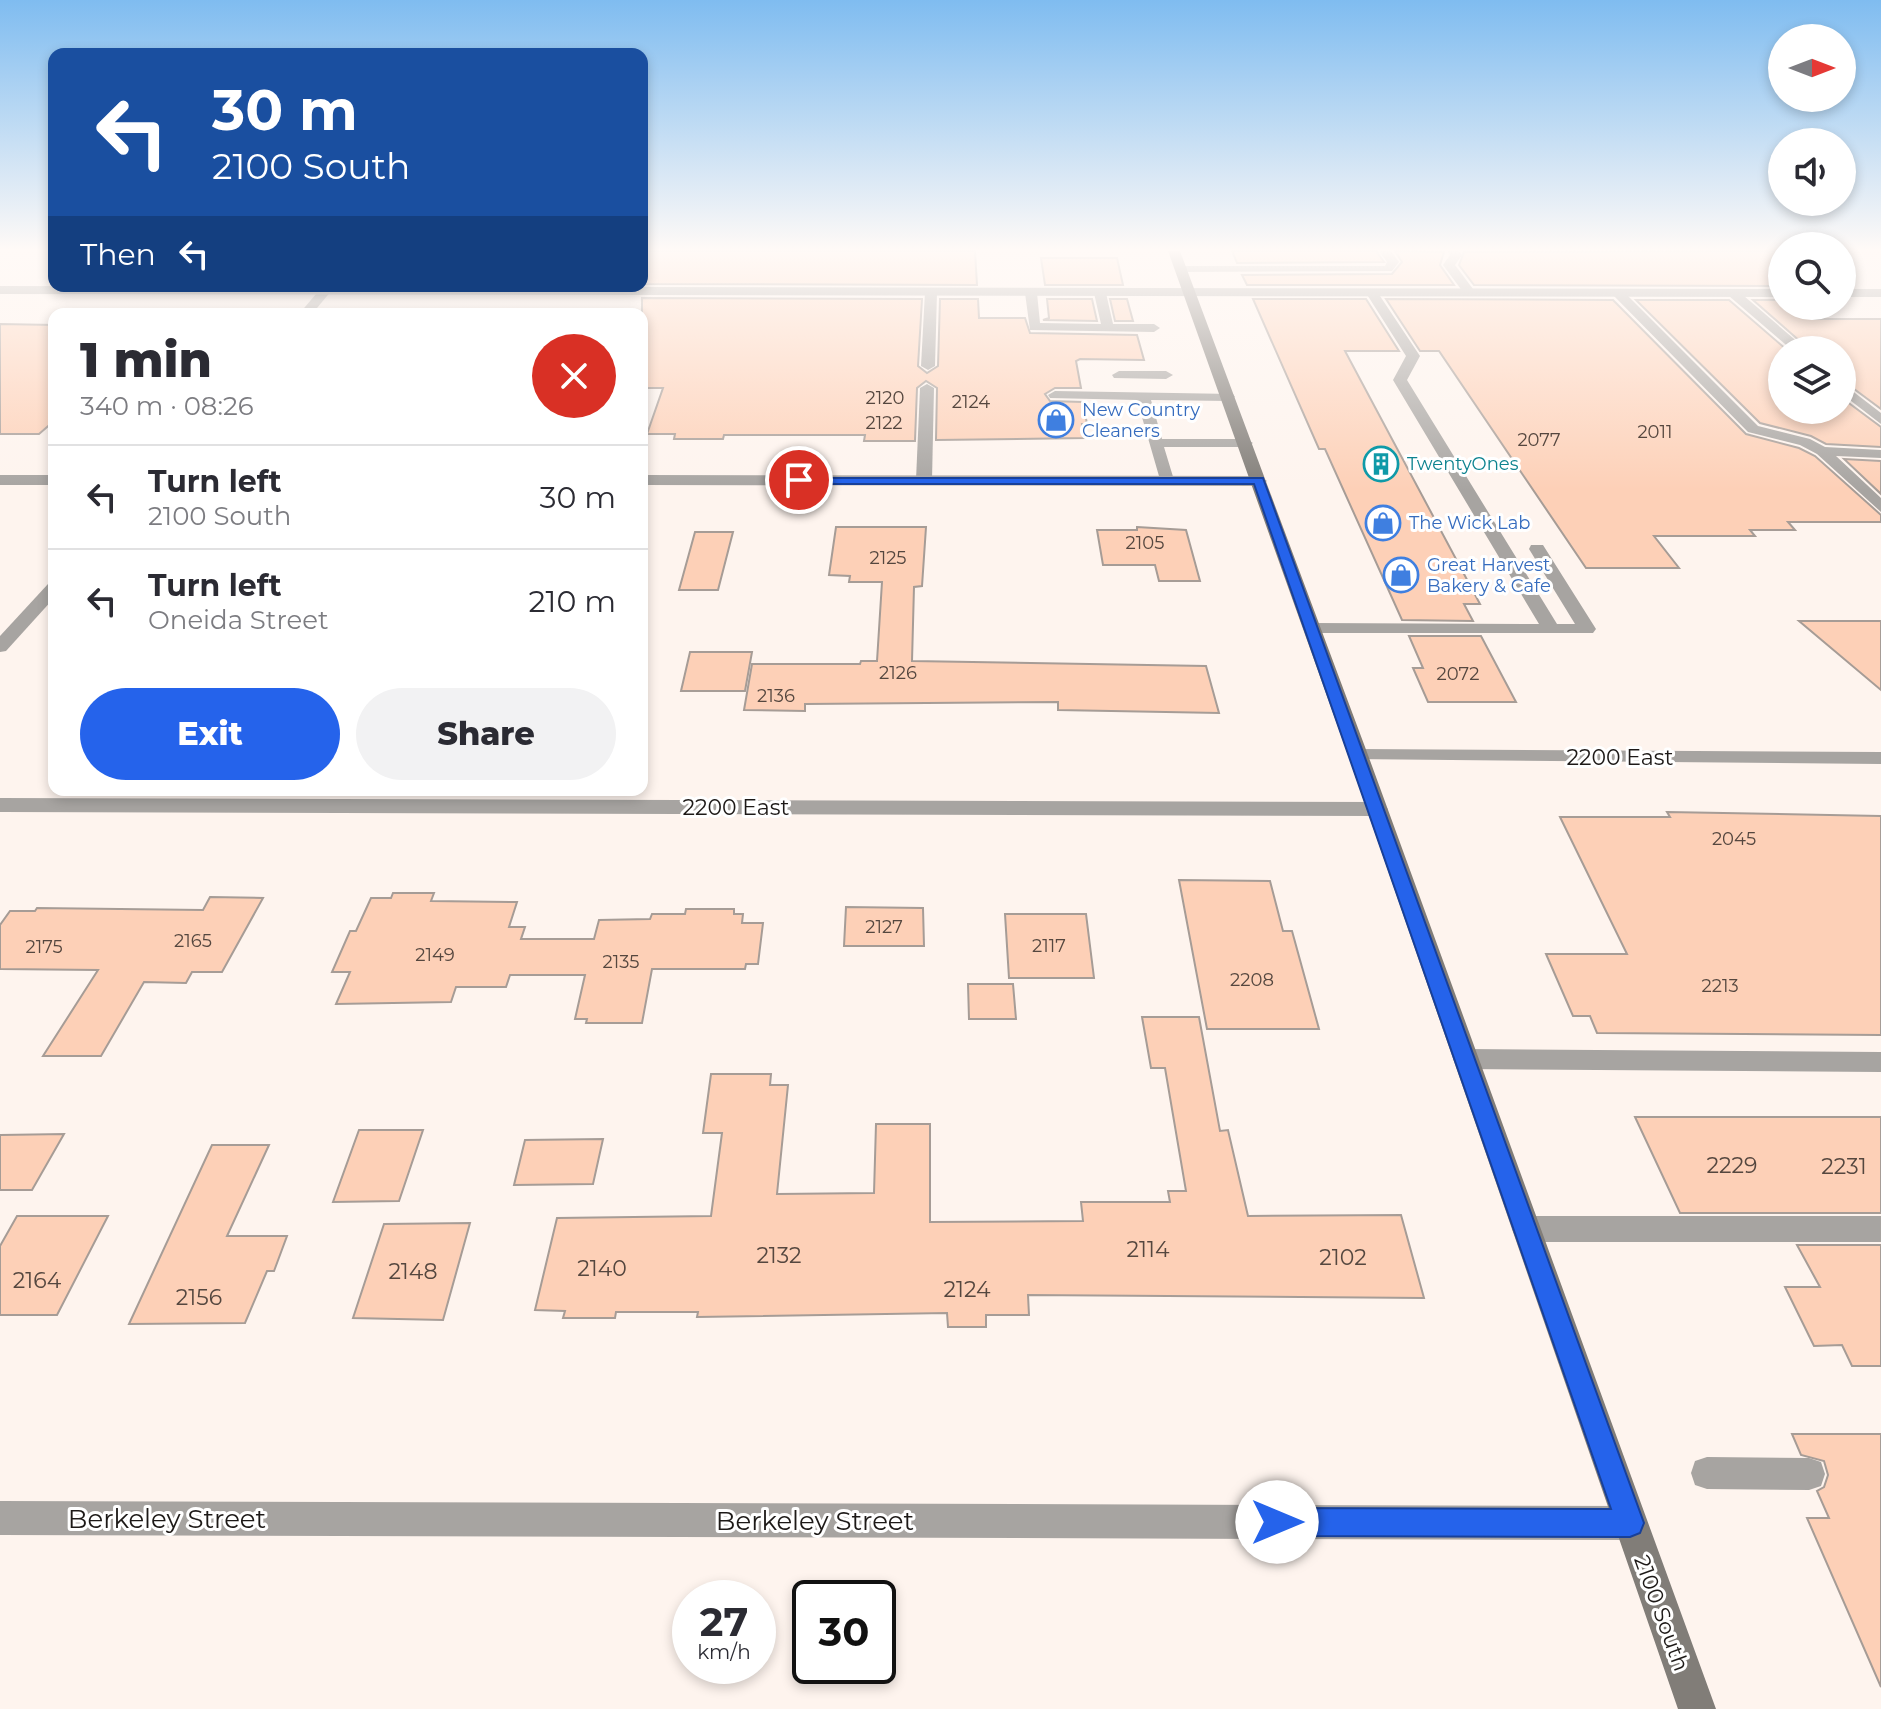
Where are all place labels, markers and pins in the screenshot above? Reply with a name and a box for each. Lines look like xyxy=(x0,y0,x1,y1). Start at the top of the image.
place label: New Country Cleaners xyxy=(1082,399,1200,442)
shop icon: New Country Cleaners xyxy=(1037,401,1075,439)
building icon: TwentyOnes xyxy=(1362,445,1400,483)
pin xyxy=(765,446,833,514)
place label: TwentyOnes xyxy=(1407,453,1519,475)
shop icon: The Wick Lab xyxy=(1364,504,1402,542)
place label: The Wick Lab xyxy=(1409,512,1531,534)
place label: Great Harvest Bakery & Cafe xyxy=(1427,554,1551,597)
shop icon: Great Harvest Bakery & Cafe xyxy=(1382,556,1420,594)

